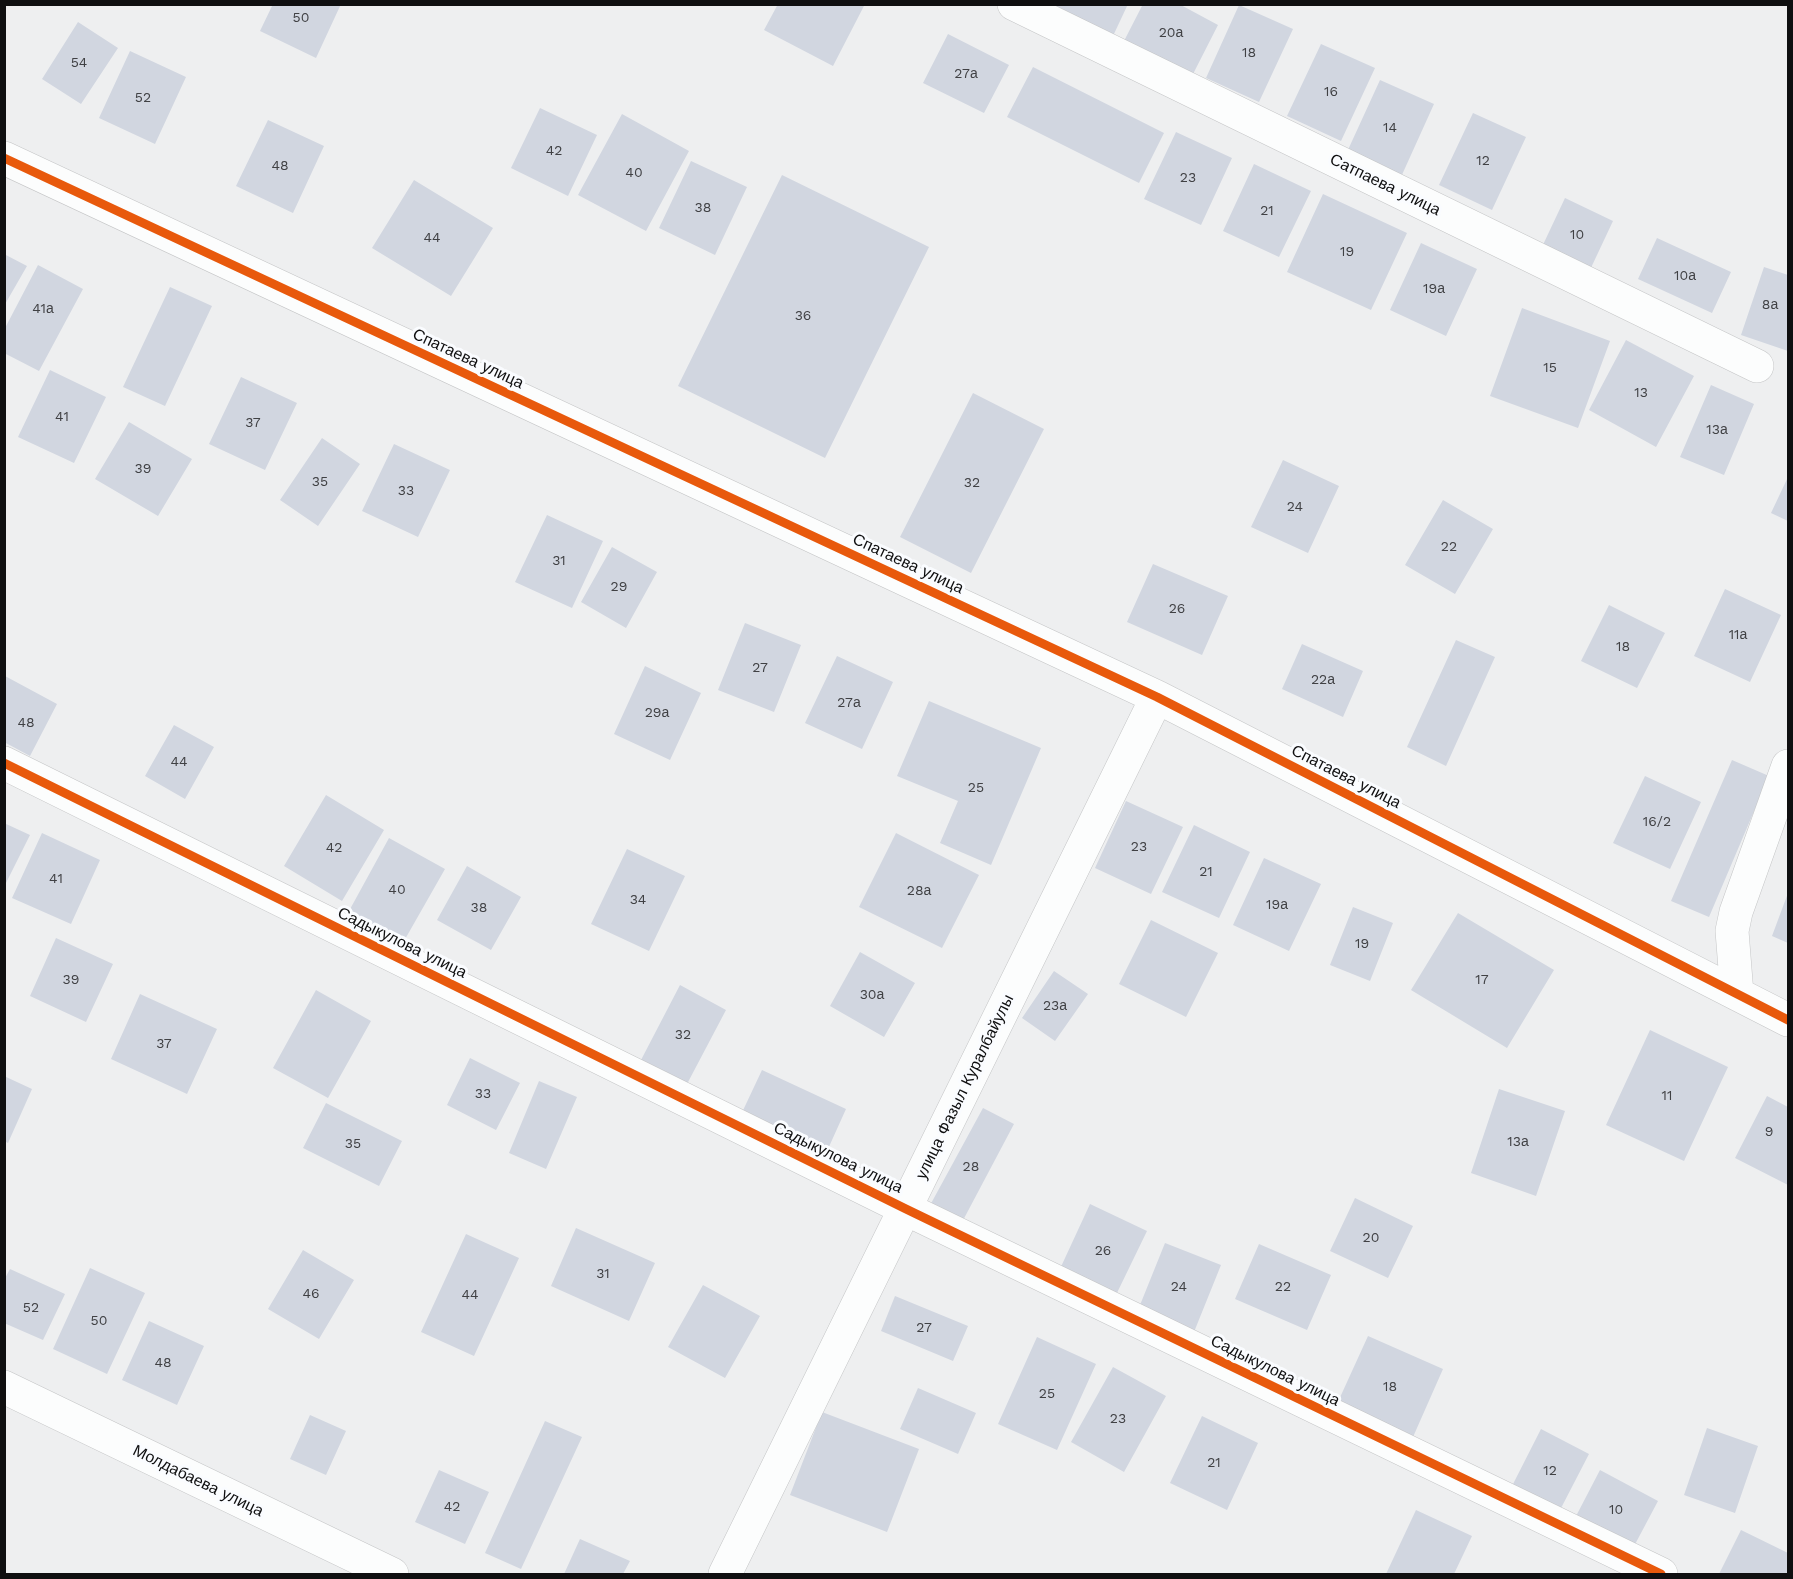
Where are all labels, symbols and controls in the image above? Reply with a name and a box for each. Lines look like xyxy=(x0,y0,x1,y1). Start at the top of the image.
house number: 50 xyxy=(293,10,309,26)
house number: 20а xyxy=(1159,25,1183,41)
house number: 18 xyxy=(1242,45,1256,61)
house number: 54 xyxy=(71,55,87,71)
house number: 27а xyxy=(954,66,978,82)
house number: 16 xyxy=(1324,84,1338,100)
house number: 52 xyxy=(135,90,151,106)
house number: 14 xyxy=(1383,120,1397,136)
house number: 42 xyxy=(546,143,562,159)
street label: Сатпаева улица xyxy=(1327,150,1443,220)
house number: 12 xyxy=(1476,153,1490,169)
house number: 48 xyxy=(271,158,289,174)
house number: 40 xyxy=(625,165,643,181)
house number: 23 xyxy=(1180,170,1196,186)
house number: 38 xyxy=(695,200,711,216)
house number: 21 xyxy=(1260,203,1274,219)
house number: 10 xyxy=(1570,227,1584,243)
house number: 44 xyxy=(423,230,441,246)
house number: 19 xyxy=(1340,244,1354,260)
house number: 10а xyxy=(1674,268,1696,284)
house number: 19а xyxy=(1423,281,1445,297)
house number: 8а xyxy=(1762,297,1778,313)
house number: 41а xyxy=(32,301,54,317)
house number: 36 xyxy=(795,308,811,324)
street label: Спатаева улица xyxy=(409,325,527,393)
house number: 15 xyxy=(1543,360,1557,376)
house number: 13 xyxy=(1634,385,1648,401)
house number: 41 xyxy=(55,409,69,425)
house number: 37 xyxy=(245,415,261,431)
house number: 13а xyxy=(1706,422,1728,438)
house number: 39 xyxy=(135,461,151,477)
house number: 35 xyxy=(312,474,328,490)
house number: 32 xyxy=(964,475,980,491)
house number: 33 xyxy=(398,483,414,499)
house number: 24 xyxy=(1287,499,1303,515)
street label: Спатаева улица xyxy=(849,530,967,598)
house number: 22 xyxy=(1441,539,1457,555)
house number: 31 xyxy=(552,553,566,569)
house number: 29 xyxy=(611,579,627,595)
house number: 26 xyxy=(1169,601,1185,617)
house number: 11а xyxy=(1729,627,1747,643)
house number: 18 xyxy=(1616,639,1630,655)
house number: 27 xyxy=(752,660,768,676)
house number: 22а xyxy=(1311,672,1335,688)
house number: 27а xyxy=(837,695,861,711)
house number: 29а xyxy=(645,705,669,721)
house number: 48 xyxy=(17,715,35,731)
street label: Спатаева улица xyxy=(1288,741,1404,813)
house number: 44 xyxy=(170,754,188,770)
house number: 25 xyxy=(968,780,984,796)
house number: 16/2 xyxy=(1643,814,1671,830)
house number: 23 xyxy=(1131,839,1147,855)
house number: 42 xyxy=(326,840,342,856)
house number: 21 xyxy=(1199,864,1213,880)
house number: 41 xyxy=(49,871,63,887)
house number: 40 xyxy=(388,882,406,898)
house number: 28а xyxy=(907,883,931,899)
house number: 34 xyxy=(630,892,646,908)
house number: 19а xyxy=(1266,897,1288,913)
house number: 38 xyxy=(471,900,487,916)
street label: Садыкулова улица xyxy=(334,903,470,983)
house number: 19 xyxy=(1355,936,1369,952)
house number: 39 xyxy=(63,972,79,988)
house number: 17 xyxy=(1475,972,1489,988)
house number: 30а xyxy=(860,987,884,1003)
street label: улица Фазыл Куралбайулы xyxy=(912,991,1018,1183)
house number: 23а xyxy=(1043,998,1067,1014)
house number: 32 xyxy=(675,1027,691,1043)
house number: 37 xyxy=(156,1036,172,1052)
house number: 33 xyxy=(475,1086,491,1102)
house number: 11 xyxy=(1662,1088,1672,1104)
street label: Садыкулова улица xyxy=(770,1118,906,1198)
house number: 9 xyxy=(1765,1124,1773,1140)
house number: 13а xyxy=(1507,1134,1529,1150)
house number: 35 xyxy=(345,1136,361,1152)
house number: 28 xyxy=(963,1159,979,1175)
house number: 20 xyxy=(1363,1230,1379,1246)
house number: 26 xyxy=(1095,1243,1111,1259)
house number: 31 xyxy=(596,1266,610,1282)
house number: 24 xyxy=(1171,1279,1187,1295)
house number: 22 xyxy=(1275,1279,1291,1295)
house number: 46 xyxy=(302,1286,320,1302)
house number: 44 xyxy=(461,1287,479,1303)
house number: 52 xyxy=(23,1300,39,1316)
house number: 50 xyxy=(91,1313,107,1329)
house number: 27 xyxy=(916,1320,932,1336)
street label: Садыкулова улица xyxy=(1207,1331,1343,1411)
house number: 48 xyxy=(154,1355,172,1371)
house number: 18 xyxy=(1383,1379,1397,1395)
house number: 25 xyxy=(1039,1386,1055,1402)
house number: 23 xyxy=(1110,1411,1126,1427)
street label: Молдабаева улица xyxy=(130,1441,266,1521)
house number: 21 xyxy=(1207,1455,1221,1471)
house number: 12 xyxy=(1543,1463,1557,1479)
house number: 42 xyxy=(444,1499,460,1515)
house number: 10 xyxy=(1609,1502,1623,1518)

